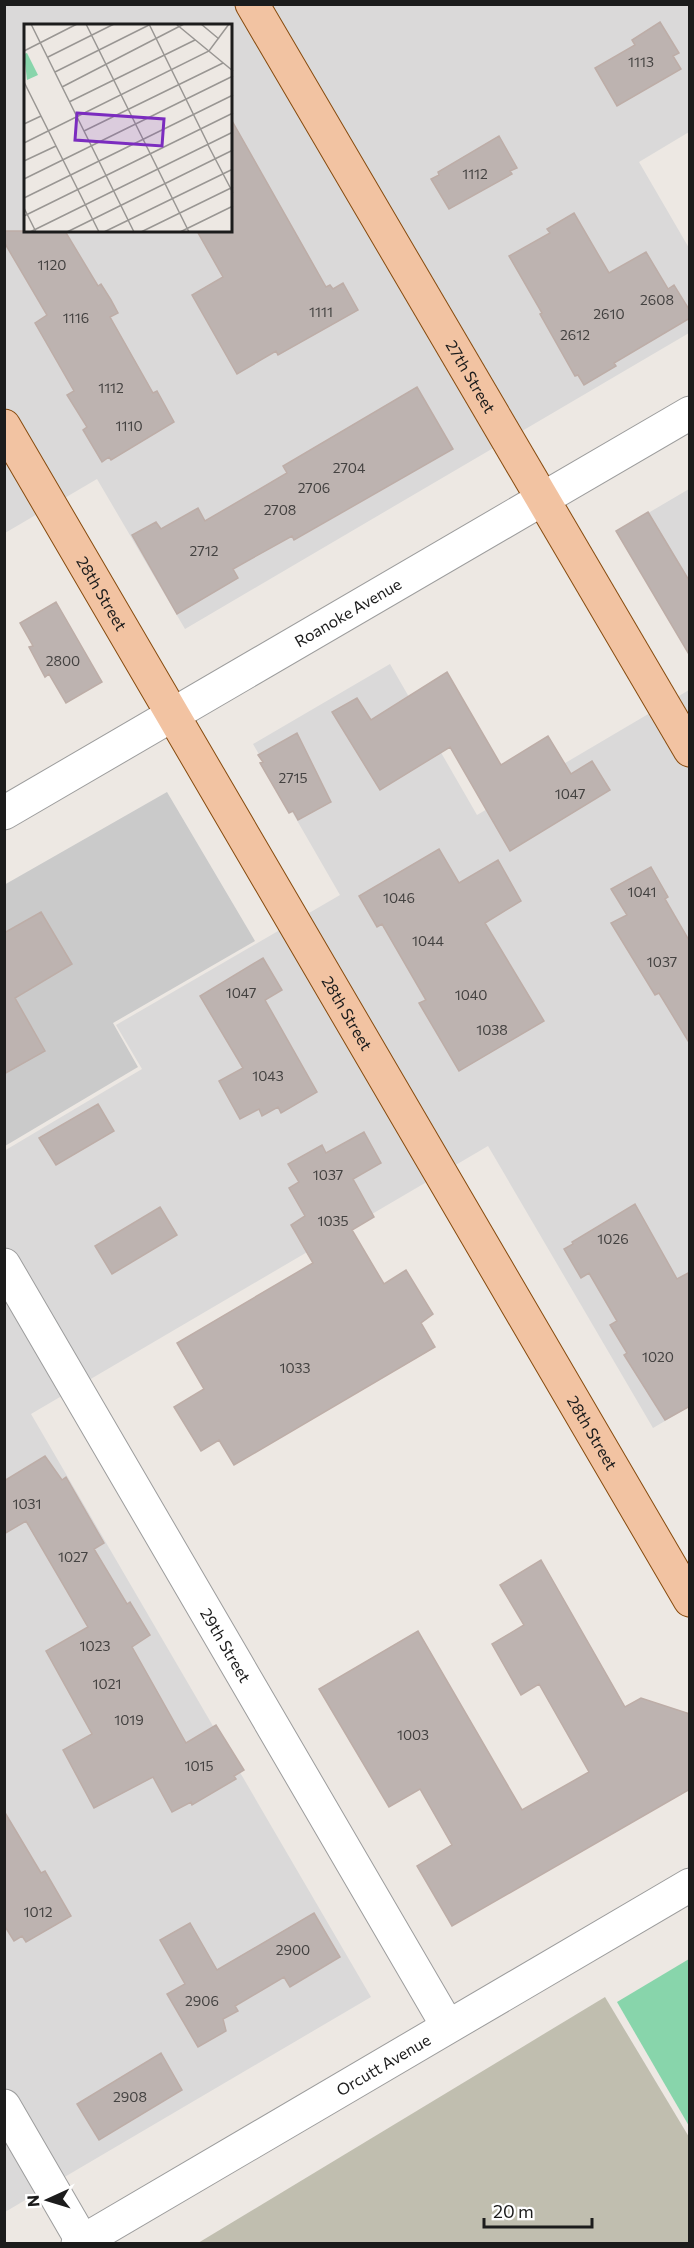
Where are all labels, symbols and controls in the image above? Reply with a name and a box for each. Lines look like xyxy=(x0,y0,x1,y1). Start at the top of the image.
inset map xyxy=(24,24,232,232)
house number: 1113 xyxy=(628,53,654,70)
house number: 1112 xyxy=(462,165,488,182)
house number: 1120 xyxy=(38,256,66,273)
house number: 2608 xyxy=(640,291,674,308)
house number: 1111 xyxy=(309,303,333,320)
house number: 2610 xyxy=(593,305,625,322)
house number: 1116 xyxy=(63,309,89,326)
house number: 2612 xyxy=(560,326,590,343)
street label: 27th Street xyxy=(442,336,500,417)
house number: 1112 xyxy=(98,379,124,396)
house number: 1110 xyxy=(115,417,143,434)
house number: 2704 xyxy=(333,459,366,476)
house number: 2706 xyxy=(298,479,330,496)
house number: 2708 xyxy=(264,501,296,518)
house number: 2712 xyxy=(190,542,219,559)
street label: 28th Street xyxy=(73,553,132,634)
street label: Roanoke Avenue xyxy=(291,574,404,651)
house number: 2800 xyxy=(46,652,80,669)
house number: 2715 xyxy=(278,769,308,786)
house number: 1047 xyxy=(555,785,585,802)
house number: 1041 xyxy=(627,883,657,900)
house number: 1046 xyxy=(383,889,415,906)
house number: 1044 xyxy=(412,932,445,949)
house number: 1037 xyxy=(647,953,677,970)
street label: 28th Street xyxy=(318,972,377,1054)
house number: 1047 xyxy=(226,984,256,1001)
house number: 1040 xyxy=(455,986,487,1003)
house number: 1038 xyxy=(476,1021,508,1038)
house number: 1043 xyxy=(252,1067,284,1084)
house number: 1037 xyxy=(313,1166,343,1183)
house number: 1035 xyxy=(317,1212,349,1229)
house number: 1026 xyxy=(597,1230,629,1247)
house number: 1020 xyxy=(642,1348,674,1365)
house number: 1033 xyxy=(279,1359,311,1376)
street label: 28th Street xyxy=(564,1392,622,1473)
house number: 1031 xyxy=(12,1495,42,1512)
house number: 1027 xyxy=(58,1548,88,1565)
street label: 29th Street xyxy=(197,1604,255,1686)
house number: 1023 xyxy=(80,1637,110,1654)
house number: 1021 xyxy=(93,1675,121,1692)
house number: 1019 xyxy=(114,1711,144,1728)
house number: 1003 xyxy=(397,1726,429,1743)
house number: 1015 xyxy=(184,1757,214,1774)
house number: 1012 xyxy=(24,1903,53,1920)
house number: 2900 xyxy=(276,1941,310,1958)
house number: 2906 xyxy=(185,1992,219,2009)
street label: Orcutt Avenue xyxy=(333,2030,433,2099)
house number: 2908 xyxy=(113,2088,147,2105)
north arrow xyxy=(18,2170,78,2230)
scale bar xyxy=(484,2191,592,2229)
text: N xyxy=(23,2194,42,2208)
text: 20 m xyxy=(493,2200,534,2222)

